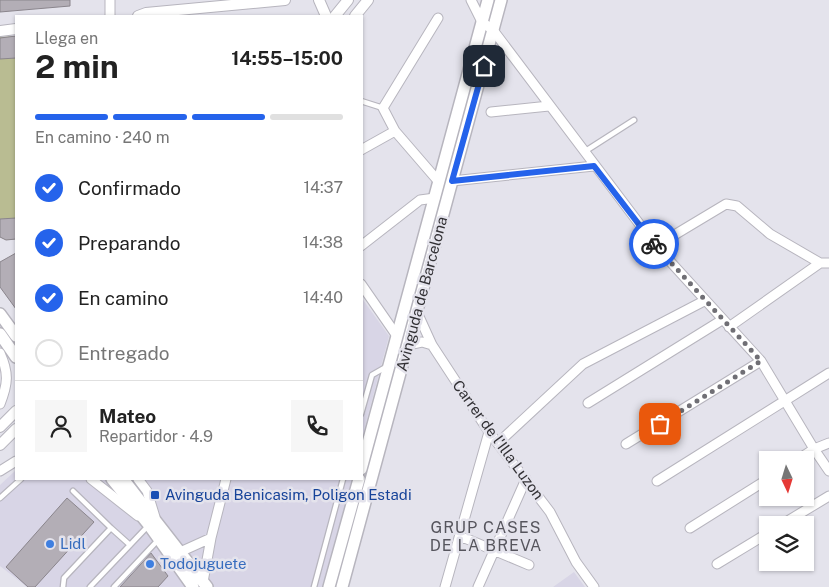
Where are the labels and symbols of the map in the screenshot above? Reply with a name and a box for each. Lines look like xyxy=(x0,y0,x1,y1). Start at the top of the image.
pin xyxy=(463,45,505,87)
street label: Avinguda de Barcelona xyxy=(393,215,450,373)
courier xyxy=(629,219,679,269)
street label: Carrer de l'Illa Luzon xyxy=(449,377,547,503)
pin xyxy=(639,403,681,445)
north arrow xyxy=(759,451,814,506)
place label: Avinguda Benicasim, Poligon Estadi xyxy=(165,486,412,503)
marker: Avinguda Benicasim, Poligon Estadi xyxy=(149,489,161,501)
district label: GRUP CASES DE LA BREVA xyxy=(430,518,542,555)
place label: Lidl xyxy=(60,535,86,552)
marker: Lidl xyxy=(44,538,56,550)
place label: Todojuguete xyxy=(160,555,247,572)
marker: Todojuguete xyxy=(144,558,156,570)

